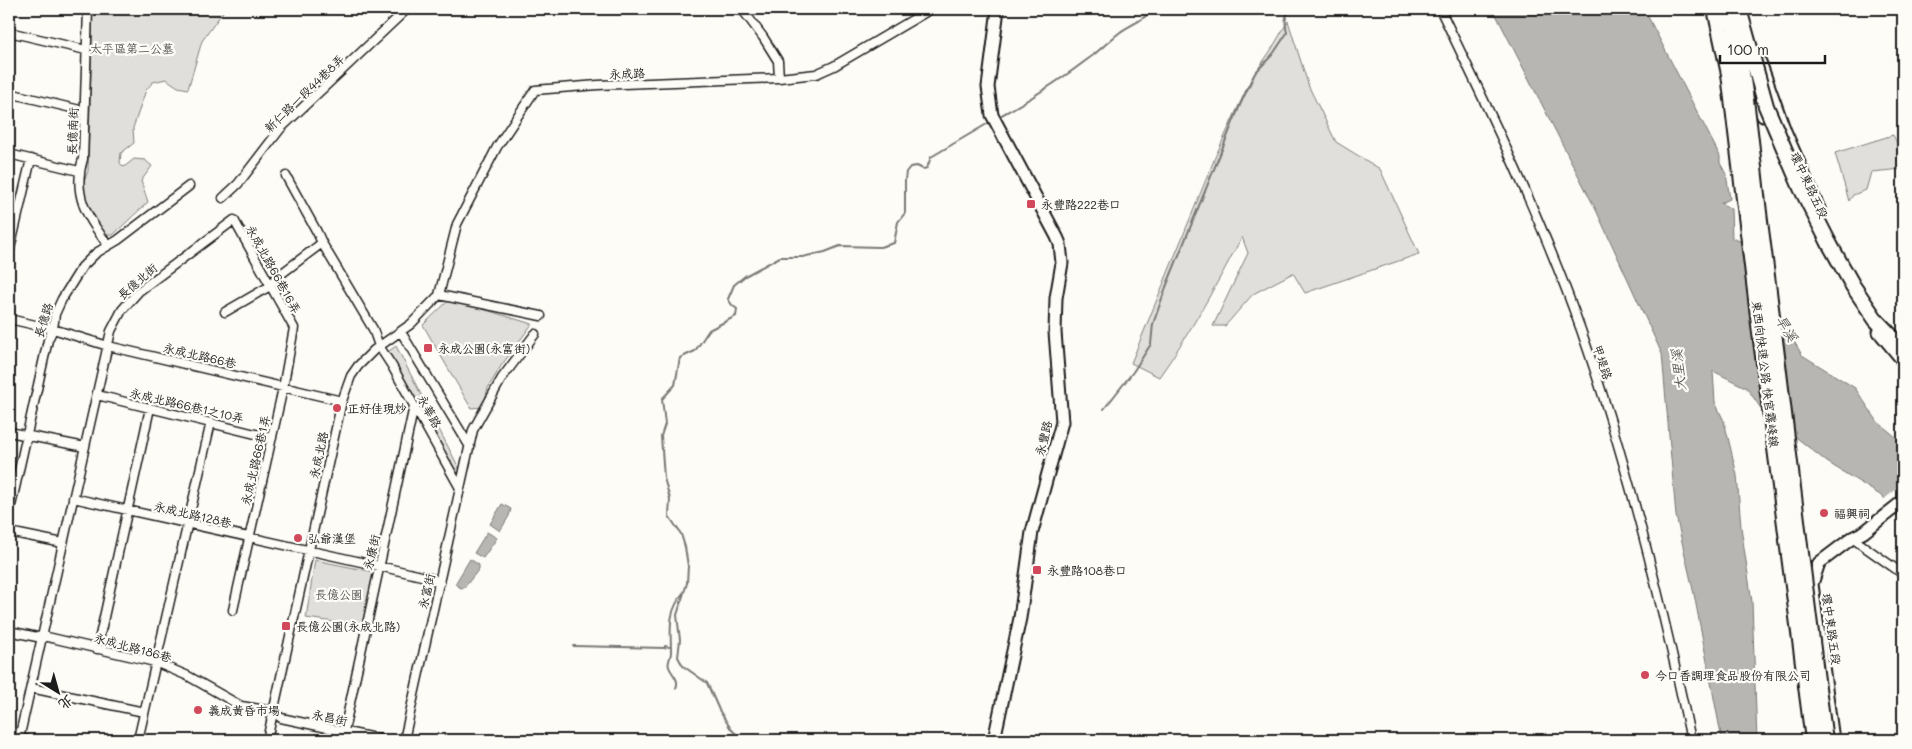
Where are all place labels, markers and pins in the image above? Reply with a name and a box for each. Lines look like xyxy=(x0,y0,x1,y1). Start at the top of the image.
place label: 永豐路222巷口 xyxy=(1041,196,1121,212)
marker: 永豐路222巷口 xyxy=(1025,198,1037,210)
place label: 永成公園(永富街) xyxy=(438,340,530,356)
marker: 永成公園(永富街) xyxy=(422,342,434,354)
place label: 正好佳現炒 xyxy=(347,400,407,416)
marker: 正好佳現炒 xyxy=(331,402,343,414)
place label: 福興祠 xyxy=(1834,505,1870,521)
marker: 福興祠 xyxy=(1818,507,1830,519)
place label: 弘爺漢堡 xyxy=(308,530,356,546)
marker: 弘爺漢堡 xyxy=(292,532,304,544)
place label: 永豐路108巷口 xyxy=(1047,562,1127,578)
marker: 永豐路108巷口 xyxy=(1031,564,1043,576)
place label: 長億公園(永成北路) xyxy=(296,618,400,634)
marker: 長億公園(永成北路) xyxy=(280,620,292,632)
place label: 今口香調理食品股份有限公司 xyxy=(1655,667,1811,683)
marker: 今口香調理食品股份有限公司 xyxy=(1639,669,1651,681)
place label: 義成黃昏市場 xyxy=(208,702,280,718)
marker: 義成黃昏市場 xyxy=(192,704,204,716)

